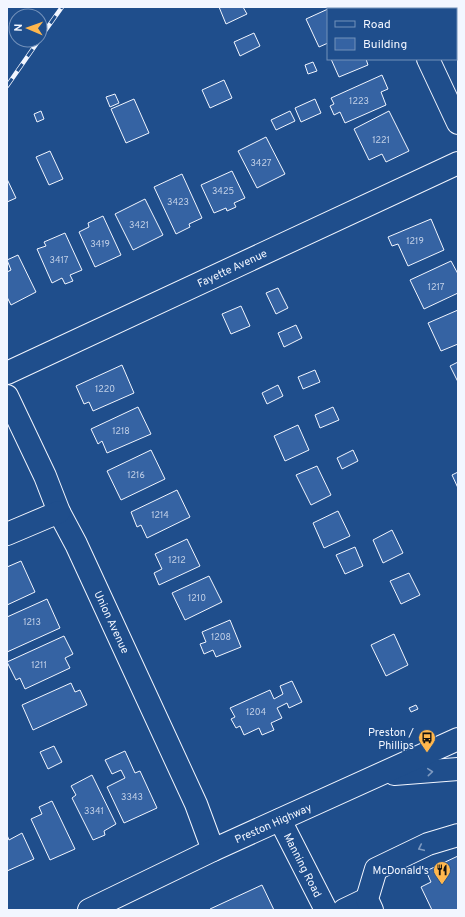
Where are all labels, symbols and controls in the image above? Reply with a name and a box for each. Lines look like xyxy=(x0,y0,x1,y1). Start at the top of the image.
north arrow xyxy=(8,8,48,48)
legend xyxy=(327,8,457,60)
text: Road xyxy=(363,17,391,33)
text: N xyxy=(12,23,26,32)
text: Building xyxy=(363,37,407,53)
house number: 1223 xyxy=(349,96,369,107)
house number: 1221 xyxy=(372,135,390,146)
house number: 3427 xyxy=(250,158,272,169)
house number: 3425 xyxy=(212,186,234,197)
house number: 3423 xyxy=(167,197,189,208)
house number: 3421 xyxy=(129,220,149,231)
house number: 1219 xyxy=(406,236,424,247)
house number: 3419 xyxy=(90,239,110,250)
street label: Fayette Avenue xyxy=(195,247,270,291)
house number: 3417 xyxy=(49,255,69,266)
house number: 1217 xyxy=(428,282,445,293)
house number: 1220 xyxy=(95,384,115,395)
house number: 1218 xyxy=(112,426,130,437)
house number: 1216 xyxy=(127,470,145,481)
house number: 1214 xyxy=(151,510,169,521)
house number: 1212 xyxy=(168,555,186,566)
street label: Union Avenue xyxy=(90,589,132,656)
house number: 1210 xyxy=(188,593,206,604)
house number: 1213 xyxy=(23,617,41,628)
house number: 1208 xyxy=(211,632,231,643)
house number: 1211 xyxy=(31,660,47,671)
house number: 1204 xyxy=(246,707,267,718)
place label: Preston / Phillips xyxy=(368,726,415,753)
bus stop icon: Preston / Phillips xyxy=(417,728,437,753)
one-way arrow xyxy=(427,767,433,776)
house number: 3343 xyxy=(121,792,143,803)
street label: Preston Highway xyxy=(233,801,314,847)
house number: 3341 xyxy=(84,806,104,817)
street label: Manning Road xyxy=(280,831,324,900)
one-way arrow xyxy=(418,843,425,851)
restaurant icon: McDonald's xyxy=(432,860,452,885)
place label: McDonald's xyxy=(373,864,429,878)

